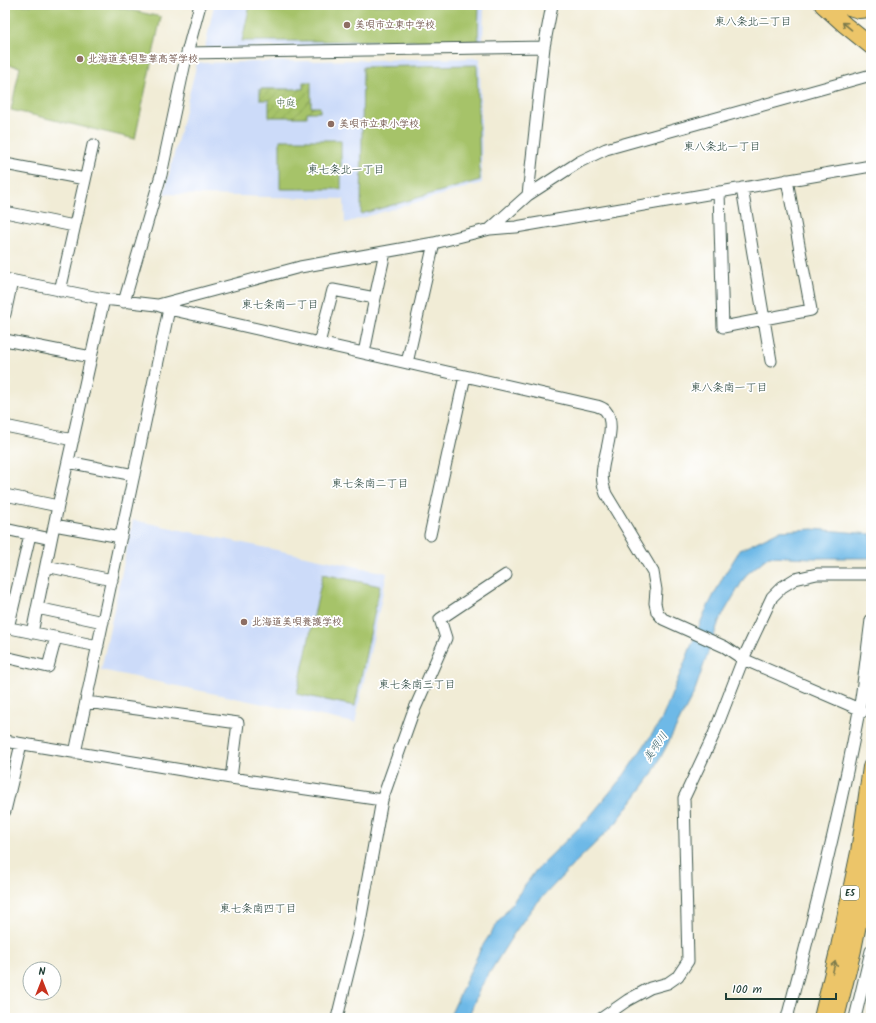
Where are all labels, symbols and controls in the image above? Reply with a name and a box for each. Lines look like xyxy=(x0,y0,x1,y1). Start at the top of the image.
district label: 東八条北二丁目 xyxy=(715,13,792,31)
place label: 美唄市立東中学校 xyxy=(355,17,435,33)
marker: 美唄市立東中学校 xyxy=(342,20,352,30)
one-way arrow xyxy=(841,22,852,31)
place label: 北海道美唄聖華高等学校 xyxy=(88,51,198,67)
marker: 北海道美唄聖華高等学校 xyxy=(75,54,85,64)
park label: 中庭 xyxy=(276,95,296,111)
place label: 美唄市立東小学校 xyxy=(339,116,419,132)
marker: 美唄市立東小学校 xyxy=(326,119,336,129)
district label: 東八条北一丁目 xyxy=(684,138,761,156)
district label: 東七条北一丁目 xyxy=(308,161,385,179)
district label: 東七条南一丁目 xyxy=(242,296,319,314)
district label: 東八条南一丁目 xyxy=(691,379,768,397)
district label: 東七条南二丁目 xyxy=(332,475,409,493)
place label: 北海道美唄養護学校 xyxy=(252,614,342,630)
marker: 北海道美唄養護学校 xyxy=(239,617,249,627)
district label: 東七条南三丁目 xyxy=(379,676,456,694)
water label: 美唄川 xyxy=(639,728,673,766)
road number: E5 xyxy=(841,886,859,900)
district label: 東七条南四丁目 xyxy=(220,900,297,918)
one-way arrow xyxy=(831,960,839,973)
north arrow xyxy=(22,961,62,1001)
text: N xyxy=(39,963,46,981)
scale bar xyxy=(726,975,836,1001)
text: 100 m xyxy=(732,980,763,999)

